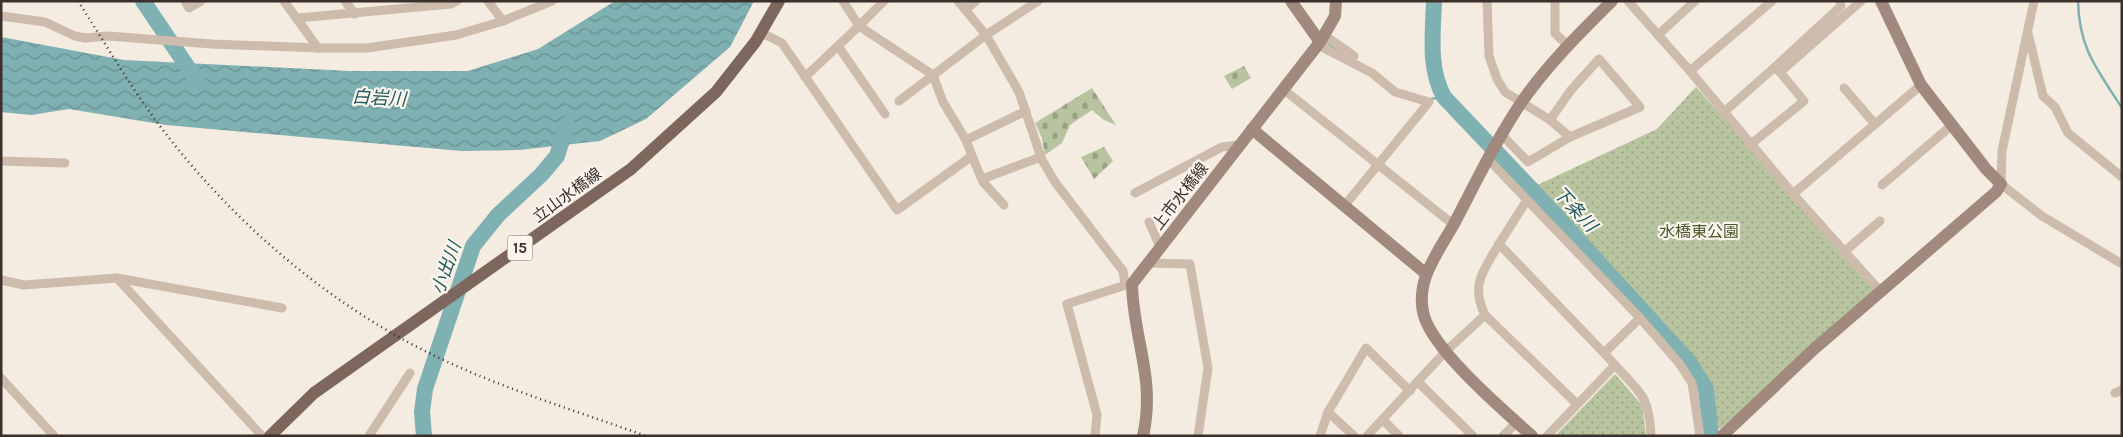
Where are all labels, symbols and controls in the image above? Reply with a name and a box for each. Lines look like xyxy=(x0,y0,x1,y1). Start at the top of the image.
water label: 白岩川 xyxy=(351,86,409,111)
street label: 上市水橋線 xyxy=(1148,159,1212,233)
street label: 立山水橋線 xyxy=(529,164,605,226)
water label: 下条川 xyxy=(1549,182,1603,238)
park label: 水橋東公園 xyxy=(1659,222,1739,241)
road number: 15 xyxy=(508,236,532,260)
water label: 小出川 xyxy=(426,237,466,297)

